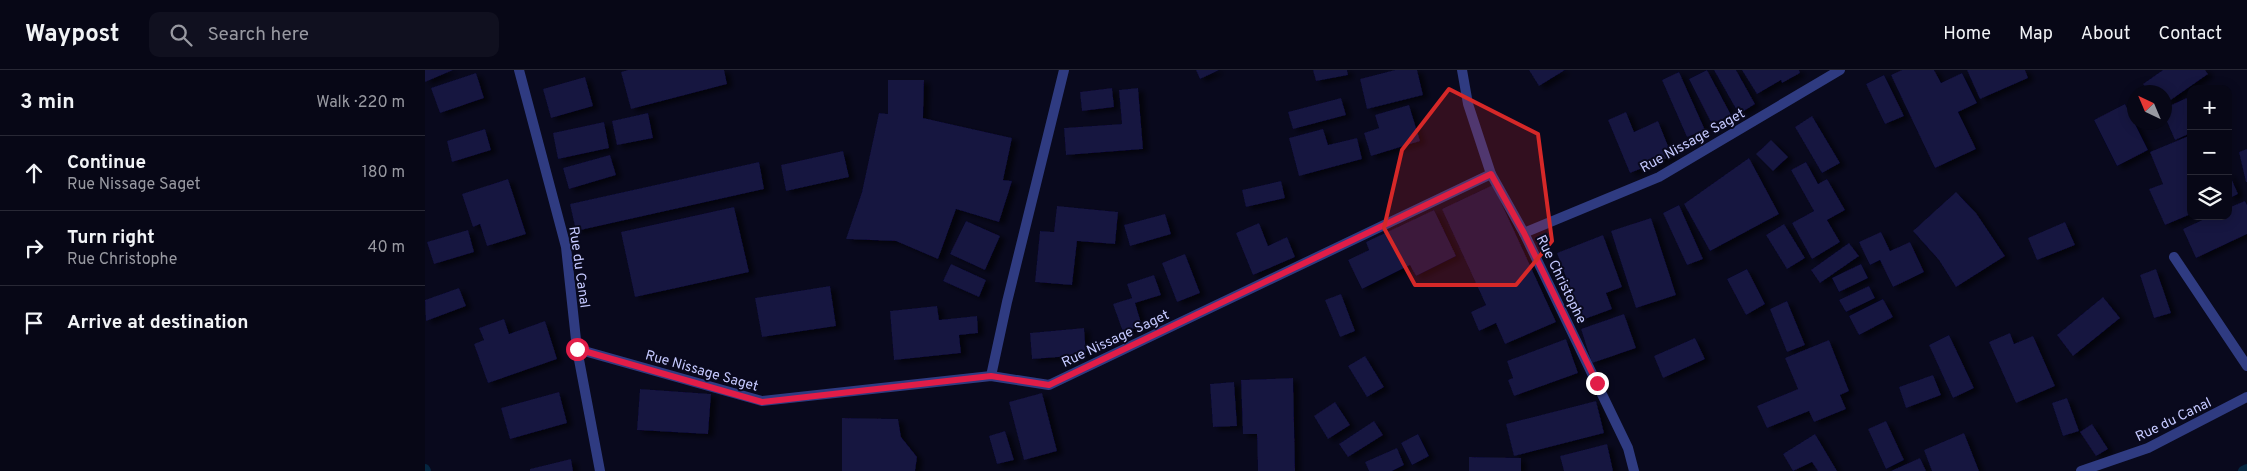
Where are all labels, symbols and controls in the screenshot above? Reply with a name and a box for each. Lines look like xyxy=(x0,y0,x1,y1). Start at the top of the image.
search box xyxy=(149,12,499,57)
text: Waypost xyxy=(25,20,119,50)
icon: search xyxy=(167,21,195,49)
text: Search here xyxy=(207,23,309,47)
text: Home xyxy=(1943,23,1991,46)
text: Map xyxy=(2019,23,2053,46)
text: About xyxy=(2081,23,2130,46)
text: Contact xyxy=(2158,23,2222,46)
north arrow xyxy=(2127,85,2172,130)
map controls xyxy=(2187,85,2232,220)
button: + xyxy=(2187,85,2232,130)
text: 3 min xyxy=(20,89,75,116)
text: Walk · 220 m xyxy=(316,93,405,113)
street label: Rue Nissage Saget xyxy=(1638,106,1748,177)
button: − xyxy=(2187,130,2232,175)
text: Continue xyxy=(67,151,146,175)
icon: ahead xyxy=(20,159,48,187)
text: 180 m xyxy=(362,163,405,183)
text: Rue Nissage Saget xyxy=(67,175,201,195)
button: layers xyxy=(2187,175,2232,220)
street label: Rue du Canal xyxy=(564,225,593,309)
text: Turn right xyxy=(67,226,155,250)
street label: Rue Christophe xyxy=(1532,232,1589,327)
icon: right xyxy=(20,234,48,262)
text: 40 m xyxy=(367,238,405,258)
text: Rue Christophe xyxy=(67,250,177,270)
street label: Rue Nissage Saget xyxy=(1059,307,1172,372)
icon: arrive xyxy=(20,309,48,337)
text: Arrive at destination xyxy=(67,311,248,335)
route start xyxy=(566,338,589,361)
street label: Rue Nissage Saget xyxy=(643,347,760,396)
route end xyxy=(1586,372,1609,395)
street label: Rue du Canal xyxy=(2133,395,2214,446)

